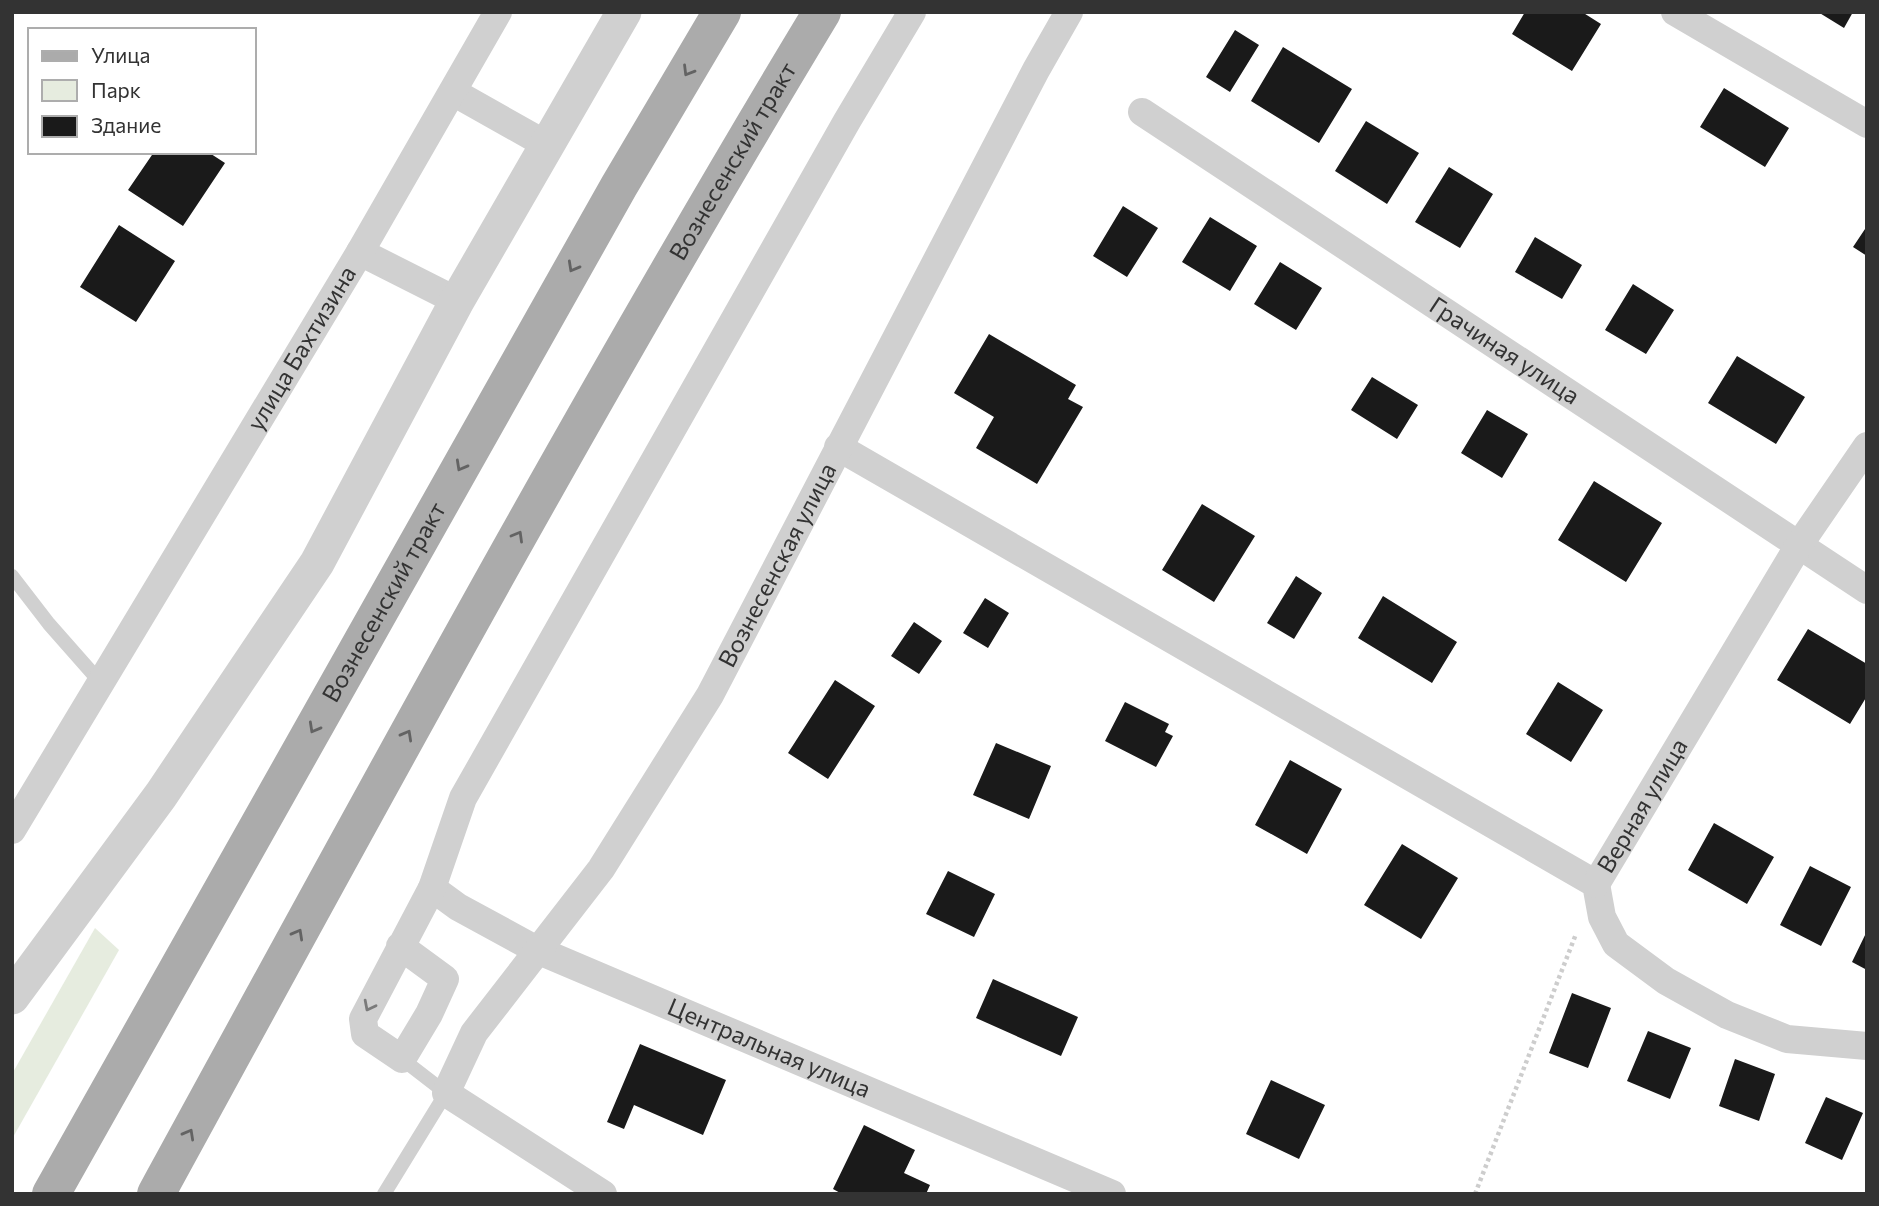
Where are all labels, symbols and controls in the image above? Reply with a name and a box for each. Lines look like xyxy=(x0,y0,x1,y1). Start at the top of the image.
legend xyxy=(28,28,256,154)
text: Улица xyxy=(91,42,150,67)
street label: Вознесенский тракт xyxy=(662,56,801,265)
one-way arrow xyxy=(683,63,696,76)
text: Парк xyxy=(91,77,141,102)
text: Здание xyxy=(91,112,161,137)
street label: улица Бахтизина xyxy=(240,260,361,435)
one-way arrow xyxy=(568,260,581,273)
street label: Грачиная улица xyxy=(1425,290,1586,410)
one-way arrow xyxy=(456,458,469,471)
street label: Вознесенская улица xyxy=(711,458,842,671)
street label: Вознесенский тракт xyxy=(315,497,451,707)
one-way arrow xyxy=(510,531,523,543)
one-way arrow xyxy=(309,721,322,733)
one-way arrow xyxy=(399,730,413,742)
street label: Верная улица xyxy=(1590,733,1693,877)
one-way arrow xyxy=(290,929,303,942)
street label: Центральная улица xyxy=(664,991,875,1103)
one-way arrow xyxy=(364,999,378,1012)
one-way arrow xyxy=(181,1129,194,1141)

